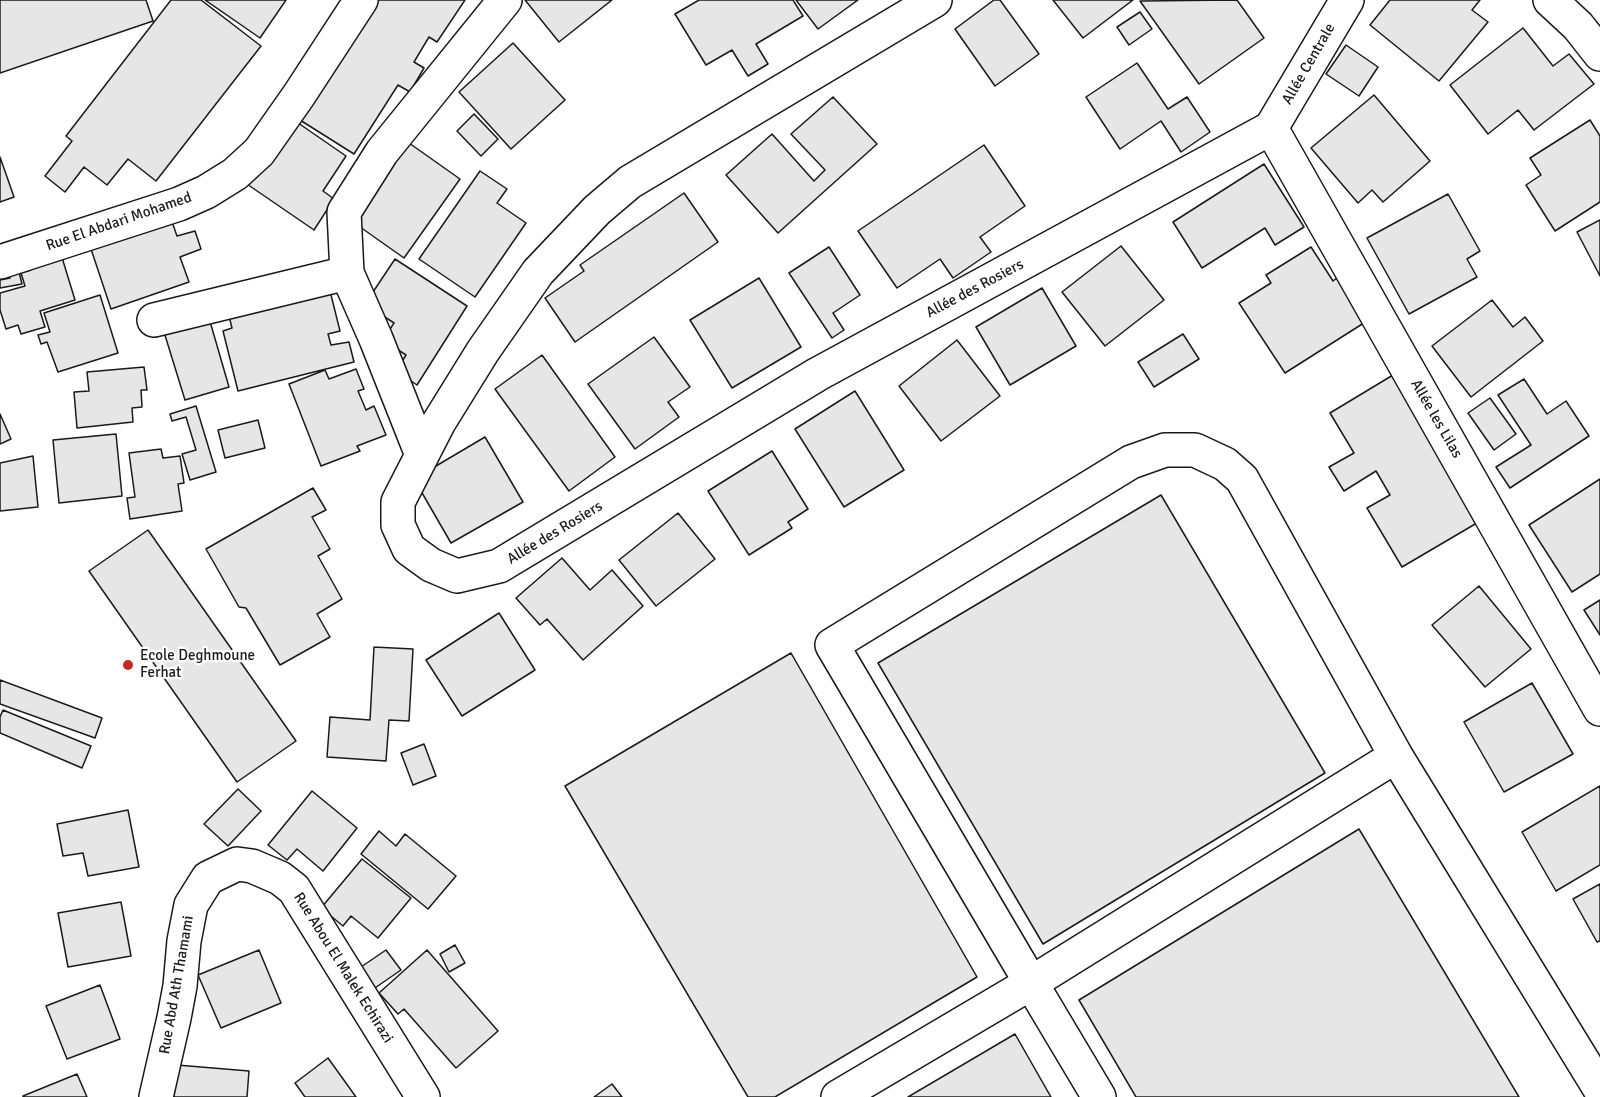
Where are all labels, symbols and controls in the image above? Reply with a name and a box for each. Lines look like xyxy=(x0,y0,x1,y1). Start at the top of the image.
street label: Allée Centrale xyxy=(1279,20,1339,108)
street label: Rue El Abdari Mohamed xyxy=(44,189,194,255)
street label: Allée des Rosiers xyxy=(923,256,1027,322)
street label: Allée les Lilas xyxy=(1406,377,1466,461)
street label: Allée des Rosiers xyxy=(504,497,606,569)
place label: Ecole Deghmoune Ferhat xyxy=(140,647,255,682)
marker: Ecole Deghmoune Ferhat xyxy=(121,658,135,672)
street label: Rue Abou El Malek Echirazi xyxy=(289,889,397,1047)
street label: Rue Abd Ath Thamami xyxy=(156,914,198,1056)

